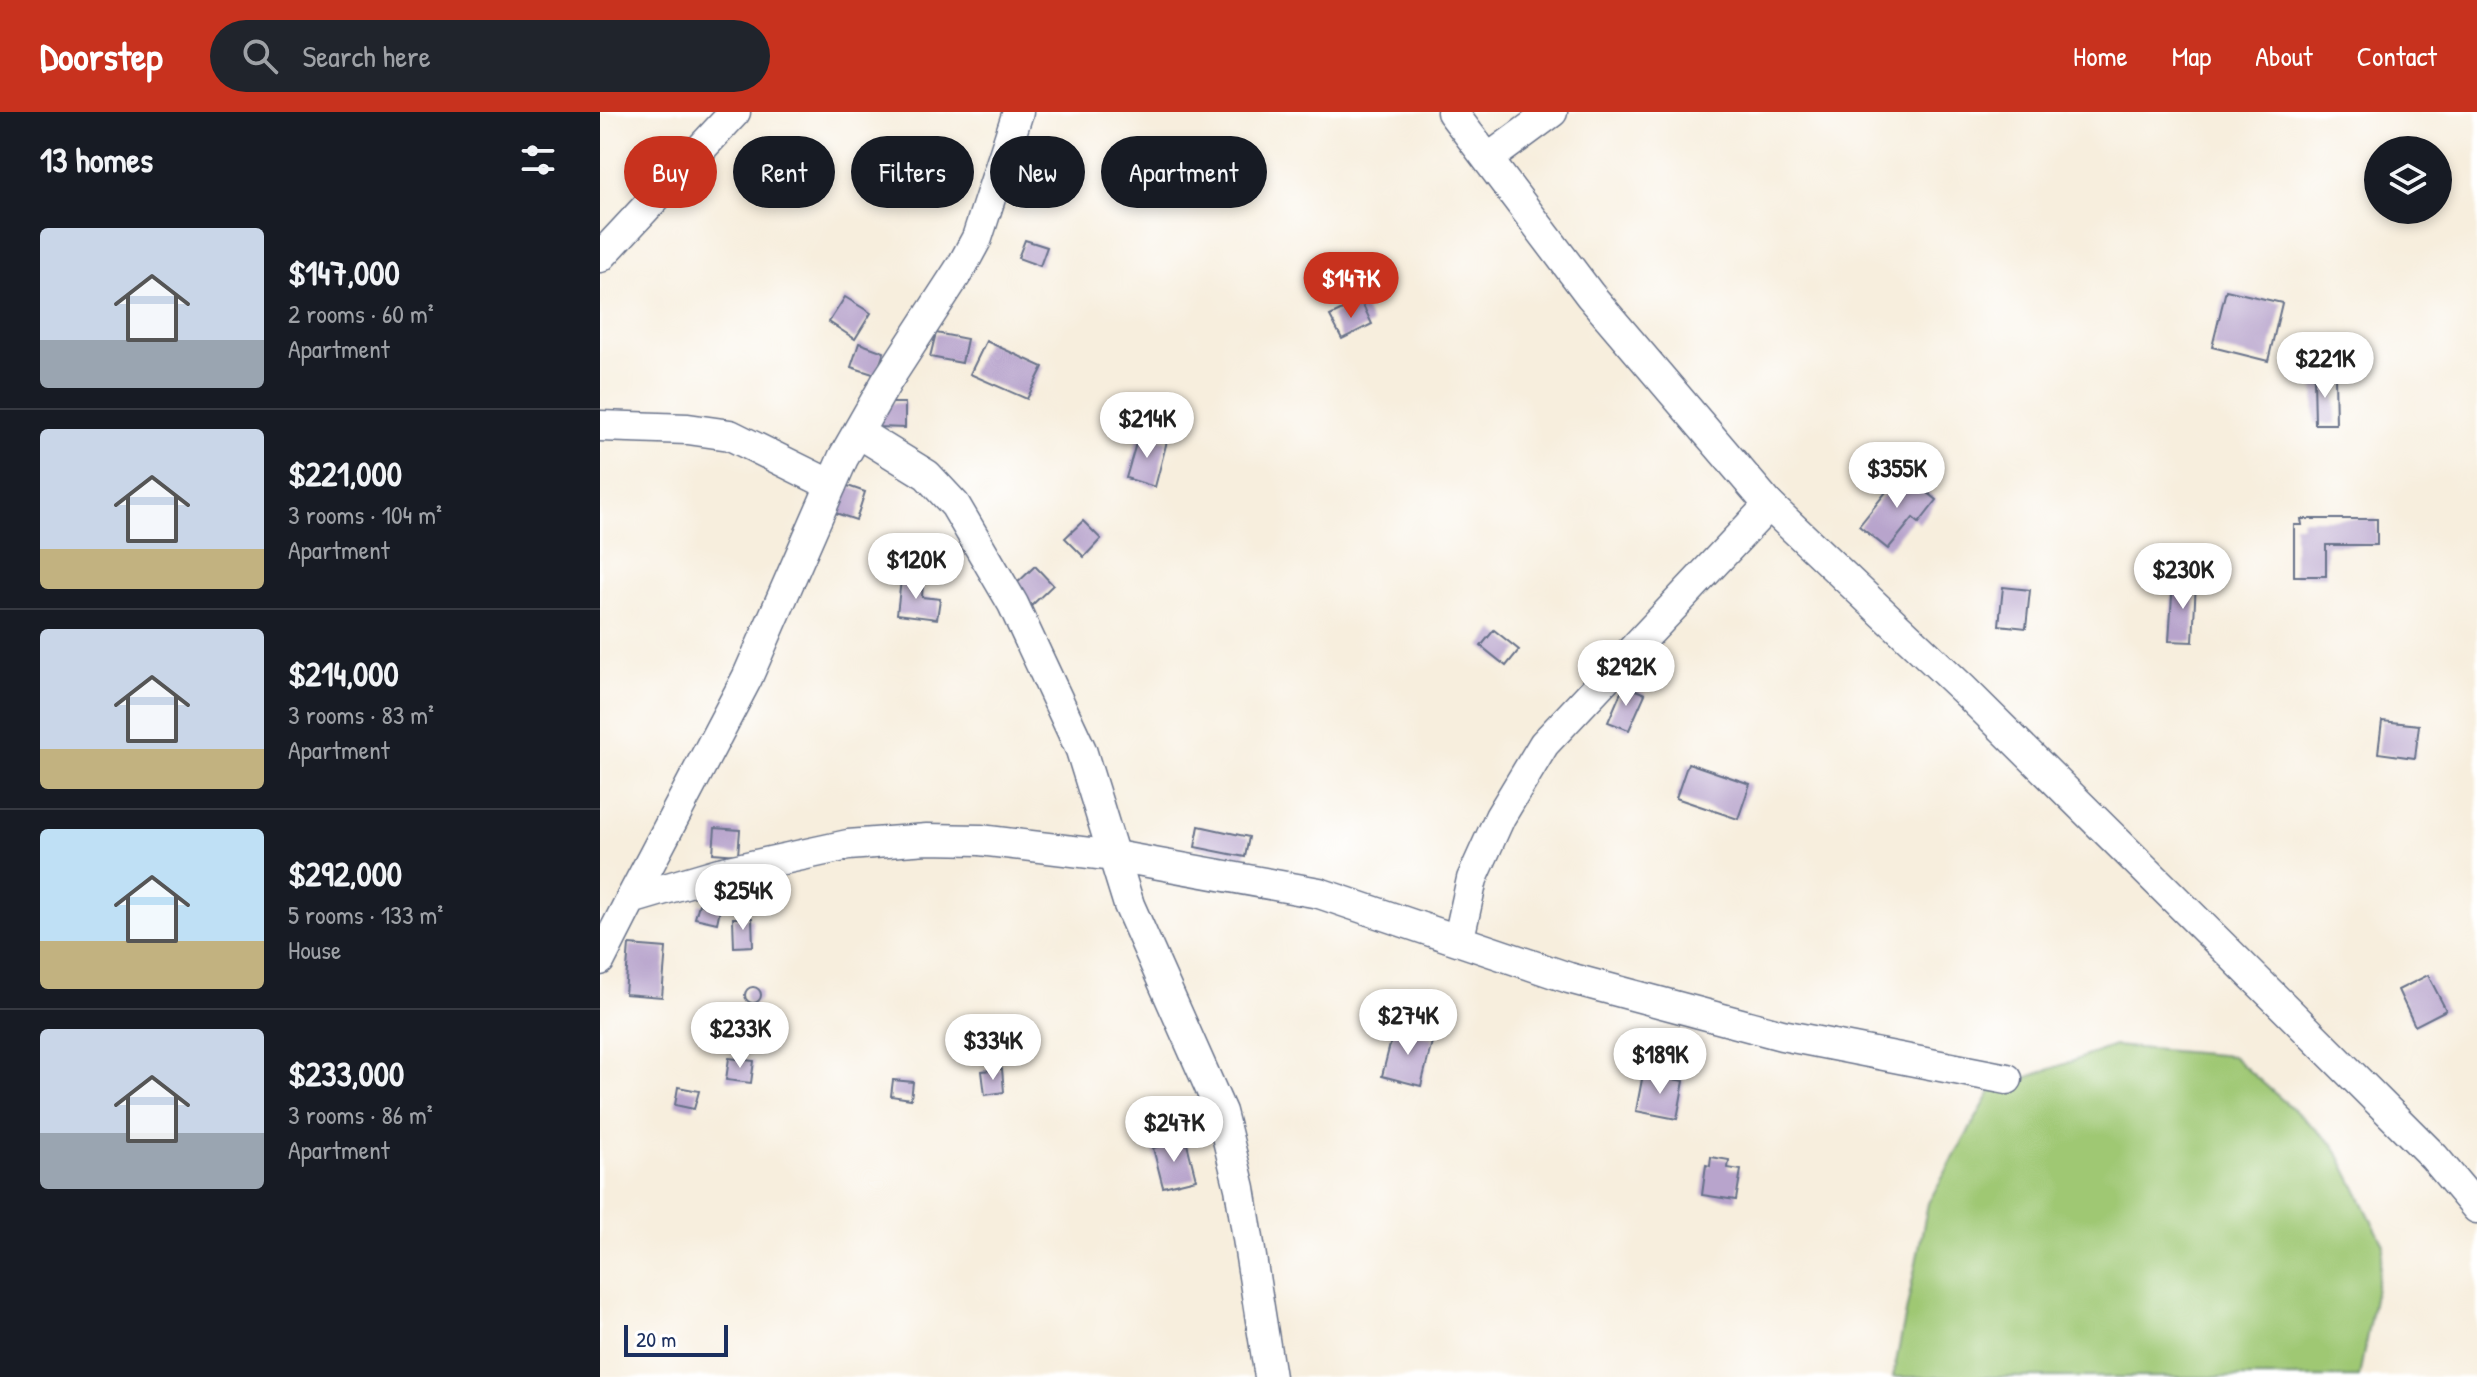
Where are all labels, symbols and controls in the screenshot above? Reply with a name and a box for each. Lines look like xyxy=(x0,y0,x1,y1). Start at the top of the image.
search box xyxy=(210,20,770,92)
text: Doorstep xyxy=(40,30,162,82)
icon: search xyxy=(238,34,282,78)
text: Search here xyxy=(302,36,431,76)
text: Home xyxy=(2073,37,2128,75)
text: Map xyxy=(2172,37,2211,75)
text: About xyxy=(2255,37,2313,75)
text: Contact xyxy=(2357,37,2437,75)
chip: Buy xyxy=(624,136,717,208)
chip: Rent xyxy=(733,136,835,208)
chip: Filters xyxy=(851,136,974,208)
chip: New xyxy=(990,136,1085,208)
chip: Apartment xyxy=(1101,136,1267,208)
map controls xyxy=(2364,136,2452,224)
button: layers xyxy=(2364,136,2452,224)
text: 13 homes xyxy=(40,137,153,183)
icon: filters xyxy=(516,138,560,182)
text: $147,000 xyxy=(288,250,400,296)
pin: $147K xyxy=(1295,252,1407,320)
icon: home xyxy=(104,260,200,356)
text: $147K xyxy=(1322,260,1380,295)
text: 2 rooms · 60 m² xyxy=(288,296,434,331)
text: Apartment xyxy=(288,331,390,366)
pin: $221K xyxy=(2269,332,2381,400)
text: $221K xyxy=(2295,340,2355,375)
pin: $214K xyxy=(1091,392,1203,460)
text: $214K xyxy=(1118,400,1176,435)
pin: $355K xyxy=(1841,442,1953,510)
text: $355K xyxy=(1867,450,1927,485)
text: $221,000 xyxy=(288,451,402,497)
icon: home xyxy=(104,461,200,557)
text: 3 rooms · 104 m² xyxy=(288,497,442,532)
text: Apartment xyxy=(288,532,390,567)
pin: $120K xyxy=(860,533,972,601)
text: $120K xyxy=(886,541,946,576)
pin: $230K xyxy=(2127,543,2239,611)
text: $230K xyxy=(2152,551,2214,586)
pin: $292K xyxy=(1570,640,1682,708)
text: $292K xyxy=(1596,648,1656,683)
text: $214,000 xyxy=(288,651,399,697)
icon: home xyxy=(104,661,200,757)
text: 3 rooms · 83 m² xyxy=(288,697,434,732)
text: Apartment xyxy=(288,732,390,767)
text: $292,000 xyxy=(288,851,402,897)
icon: home xyxy=(104,861,200,957)
pin: $254K xyxy=(687,864,799,932)
text: $254K xyxy=(713,872,773,907)
text: 5 rooms · 133 m² xyxy=(288,897,443,932)
text: House xyxy=(288,932,341,967)
pin: $274K xyxy=(1352,989,1464,1057)
text: $274K xyxy=(1377,997,1439,1032)
pin: $233K xyxy=(684,1002,796,1070)
text: $233K xyxy=(709,1010,771,1045)
pin: $334K xyxy=(937,1014,1049,1082)
text: $334K xyxy=(963,1022,1023,1057)
pin: $189K xyxy=(1604,1028,1716,1096)
text: $189K xyxy=(1631,1036,1689,1071)
text: $233,000 xyxy=(288,1051,404,1097)
icon: home xyxy=(104,1061,200,1157)
pin: $247K xyxy=(1118,1096,1230,1164)
text: 3 rooms · 86 m² xyxy=(288,1097,433,1132)
text: $247K xyxy=(1143,1104,1205,1139)
text: Apartment xyxy=(288,1132,390,1167)
scale bar xyxy=(624,1321,728,1357)
text: 20 m xyxy=(636,1324,676,1354)

